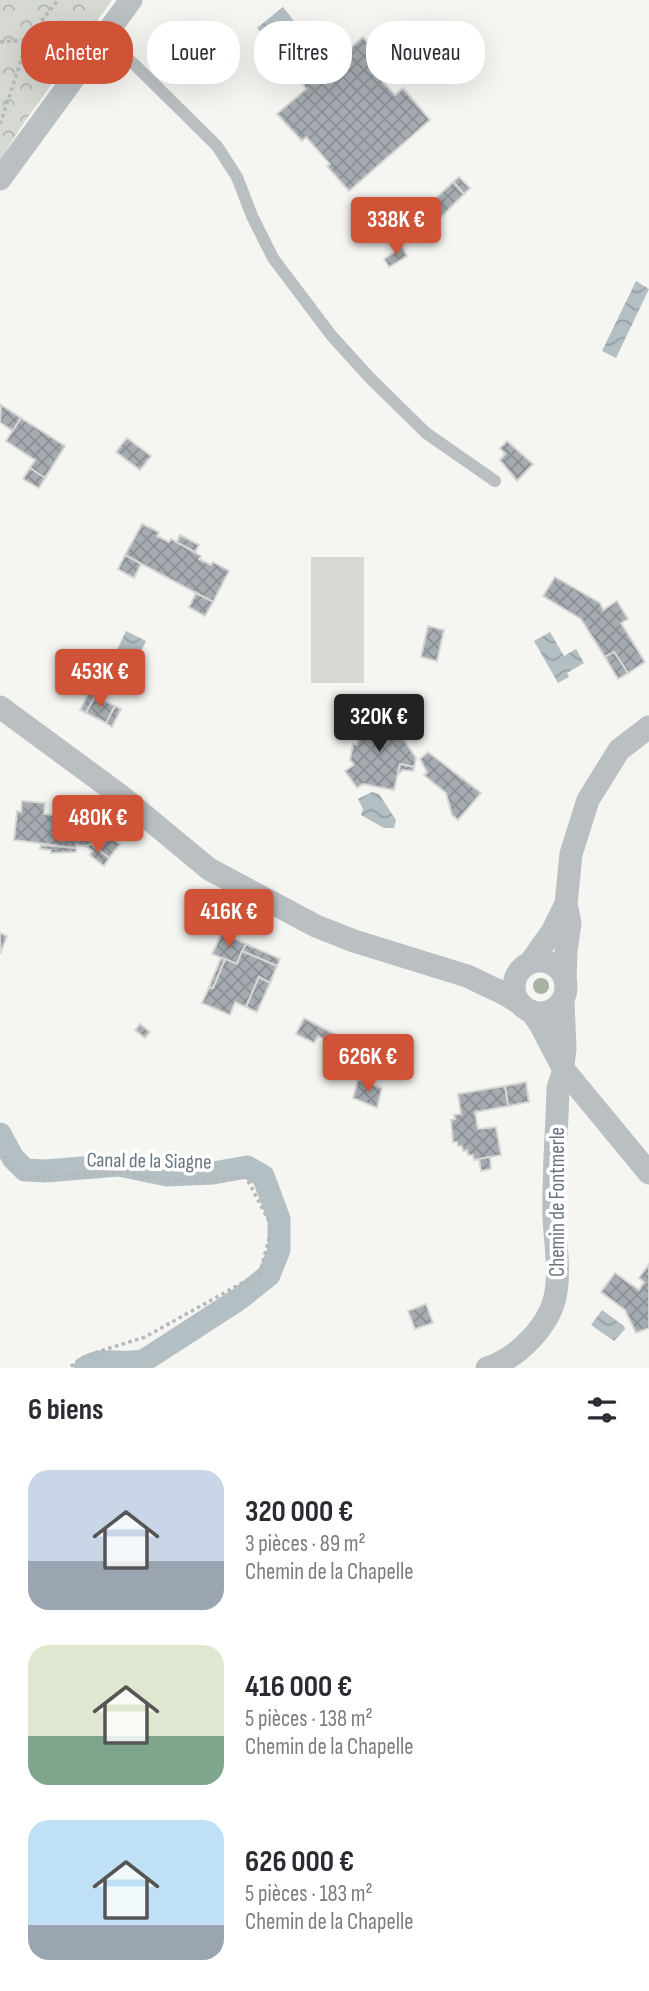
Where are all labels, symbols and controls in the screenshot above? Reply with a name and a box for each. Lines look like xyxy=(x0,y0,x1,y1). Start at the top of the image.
chip: Acheter xyxy=(21,21,133,84)
chip: Louer xyxy=(147,21,240,84)
chip: Filtres xyxy=(254,21,352,84)
chip: Nouveau xyxy=(366,21,485,84)
pin: 338K € xyxy=(339,198,453,257)
text: 338K € xyxy=(367,206,425,234)
pin: 453K € xyxy=(43,650,157,709)
text: 453K € xyxy=(71,658,129,686)
pin: 320K € xyxy=(322,694,436,754)
text: 320K € xyxy=(350,703,408,731)
pin: 480K € xyxy=(41,796,155,855)
text: 480K € xyxy=(68,804,128,832)
pin: 416K € xyxy=(172,890,286,949)
text: 416K € xyxy=(200,898,258,926)
pin: 626K € xyxy=(311,1034,425,1094)
text: 626K € xyxy=(339,1043,397,1071)
street label: Chemin de Fontmerle xyxy=(545,1127,570,1277)
street label: Canal de la Siagne xyxy=(86,1147,212,1175)
icon: filters xyxy=(583,1391,621,1429)
text: 6 biens xyxy=(28,1392,104,1428)
text: 320 000 € xyxy=(245,1494,353,1530)
icon: home xyxy=(84,1498,168,1582)
text: 3 pièces · 89 m² xyxy=(245,1530,366,1558)
text: Chemin de la Chapelle xyxy=(245,1558,414,1586)
text: 416 000 € xyxy=(245,1669,352,1705)
icon: home xyxy=(84,1673,168,1757)
text: 5 pièces · 138 m² xyxy=(245,1705,373,1733)
text: Chemin de la Chapelle xyxy=(245,1733,414,1761)
text: 626 000 € xyxy=(245,1844,354,1880)
icon: home xyxy=(84,1848,168,1932)
text: 5 pièces · 183 m² xyxy=(245,1880,373,1908)
text: Chemin de la Chapelle xyxy=(245,1908,414,1936)

